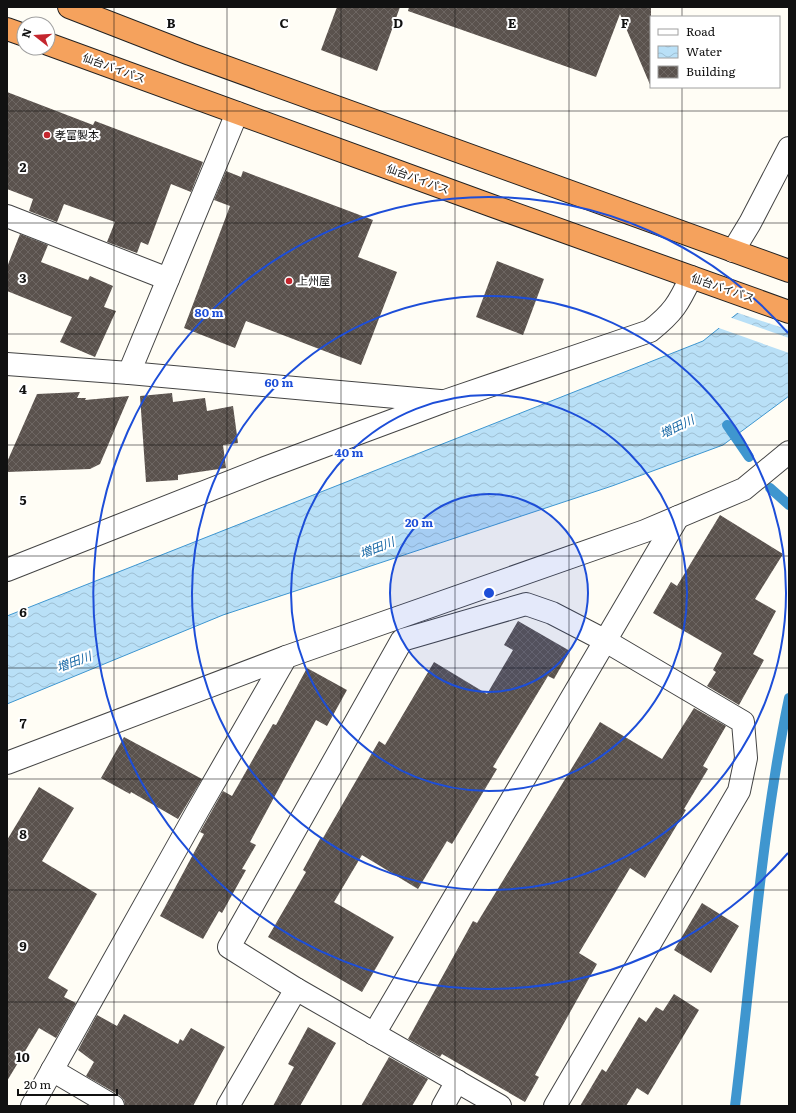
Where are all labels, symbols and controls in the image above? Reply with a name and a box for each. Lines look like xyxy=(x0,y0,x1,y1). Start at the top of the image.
text: B xyxy=(167,13,176,32)
text: C xyxy=(279,13,289,32)
text: D xyxy=(393,13,403,32)
text: E xyxy=(508,13,517,32)
text: F xyxy=(621,13,629,32)
north arrow xyxy=(16,16,56,56)
legend xyxy=(650,16,780,88)
text: Road xyxy=(686,22,716,40)
text: N xyxy=(16,26,34,40)
text: Water xyxy=(686,42,722,60)
street label: 仙台バイパス xyxy=(81,48,148,86)
text: Building xyxy=(686,62,736,80)
place label: 孝富製本 xyxy=(55,126,99,142)
marker: 孝富製本 xyxy=(42,130,52,140)
text: 2 xyxy=(20,157,27,176)
street label: 仙台バイパス xyxy=(385,159,452,197)
text: 3 xyxy=(19,268,27,287)
street label: 仙台バイパス xyxy=(690,269,757,305)
place label: 上州屋 xyxy=(297,272,330,288)
marker: 上州屋 xyxy=(284,276,294,286)
text: 80 m xyxy=(195,303,223,321)
text: 60 m xyxy=(265,373,293,391)
text: 4 xyxy=(19,379,27,398)
water label: 増田川 xyxy=(656,409,698,442)
text: 40 m xyxy=(335,443,364,461)
text: 5 xyxy=(19,490,27,509)
text: 20 m xyxy=(405,513,433,531)
water label: 増田川 xyxy=(357,531,399,562)
centre of rings xyxy=(482,586,496,600)
text: 6 xyxy=(19,602,27,621)
water label: 増田川 xyxy=(54,646,96,676)
text: 7 xyxy=(19,713,27,732)
text: 8 xyxy=(19,824,27,843)
text: 9 xyxy=(19,936,27,955)
text: 10 xyxy=(16,1047,30,1066)
scale bar xyxy=(18,1071,117,1097)
text: 20 m xyxy=(24,1075,51,1093)

